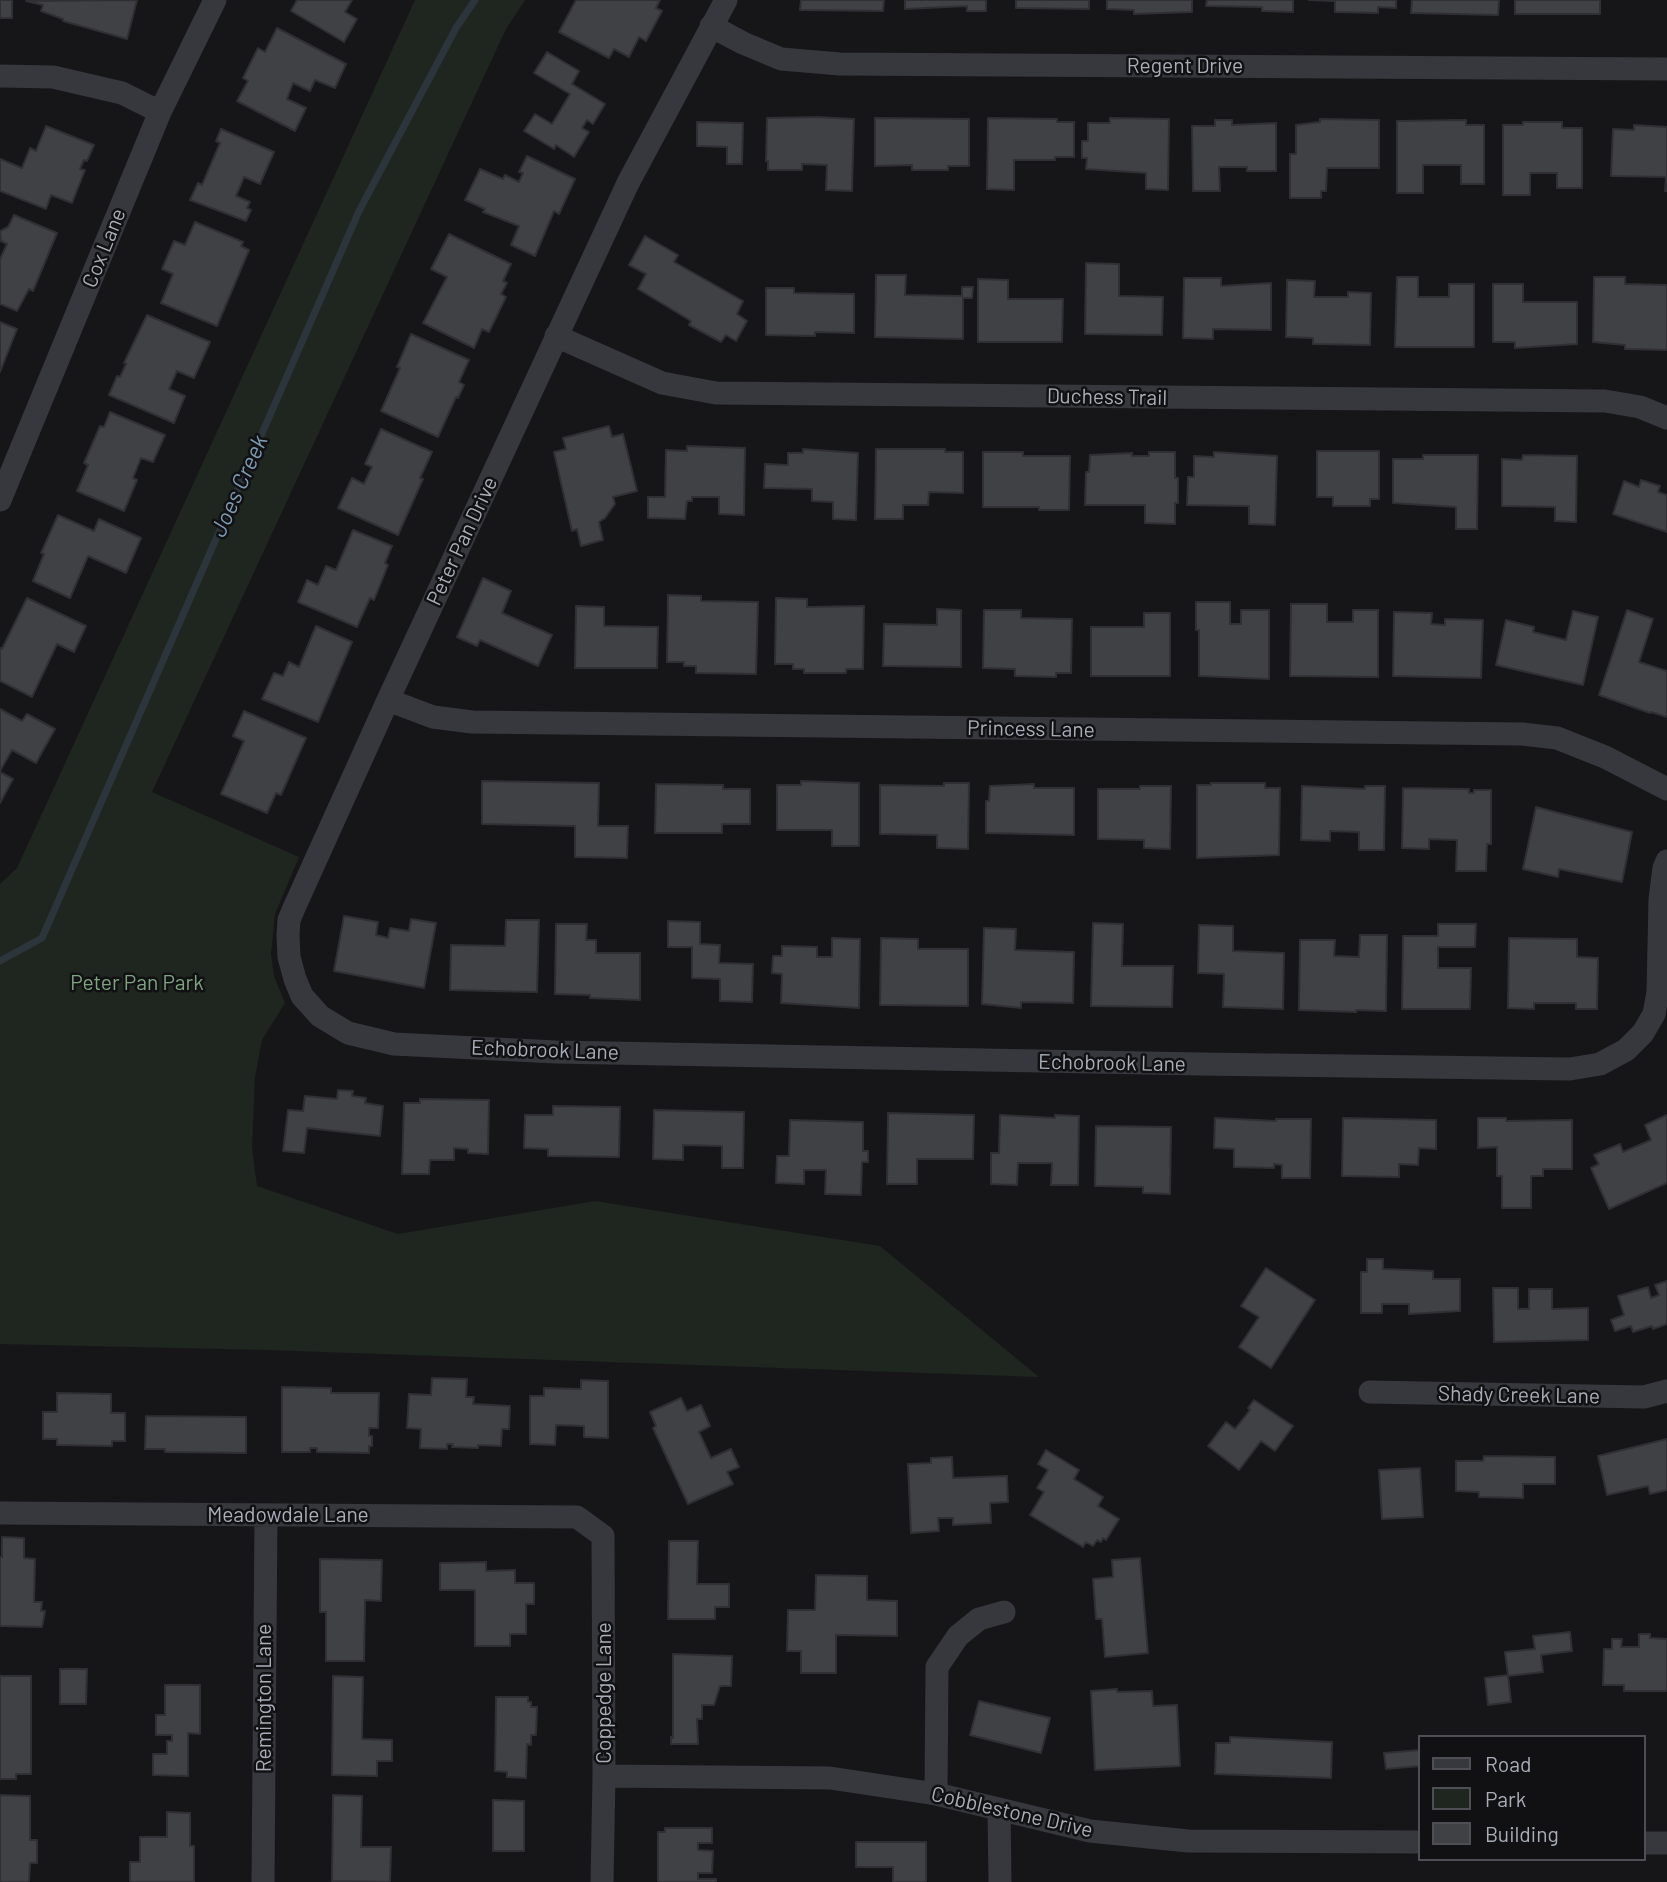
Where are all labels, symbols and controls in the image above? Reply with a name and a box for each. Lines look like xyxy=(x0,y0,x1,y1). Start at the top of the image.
street label: Regent Drive xyxy=(1127,53,1243,79)
street label: Cox Lane xyxy=(77,205,131,291)
street label: Duchess Trail xyxy=(1047,383,1167,411)
water label: Joes Creek xyxy=(204,431,274,541)
street label: Peter Pan Drive xyxy=(421,473,503,609)
street label: Princess Lane xyxy=(967,715,1095,743)
park label: Peter Pan Park xyxy=(70,970,204,996)
street label: Echobrook Lane xyxy=(471,1035,619,1065)
street label: Echobrook Lane xyxy=(1038,1049,1186,1077)
street label: Shady Creek Lane xyxy=(1438,1381,1600,1409)
street label: Meadowdale Lane xyxy=(207,1502,369,1528)
street label: Coppedge Lane xyxy=(591,1622,617,1764)
street label: Remington Lane xyxy=(251,1624,277,1772)
legend xyxy=(1418,1735,1646,1861)
text: Road xyxy=(1485,1751,1531,1776)
street label: Cobblestone Drive xyxy=(929,1781,1095,1843)
text: Park xyxy=(1485,1786,1526,1811)
text: Building xyxy=(1485,1821,1559,1846)

